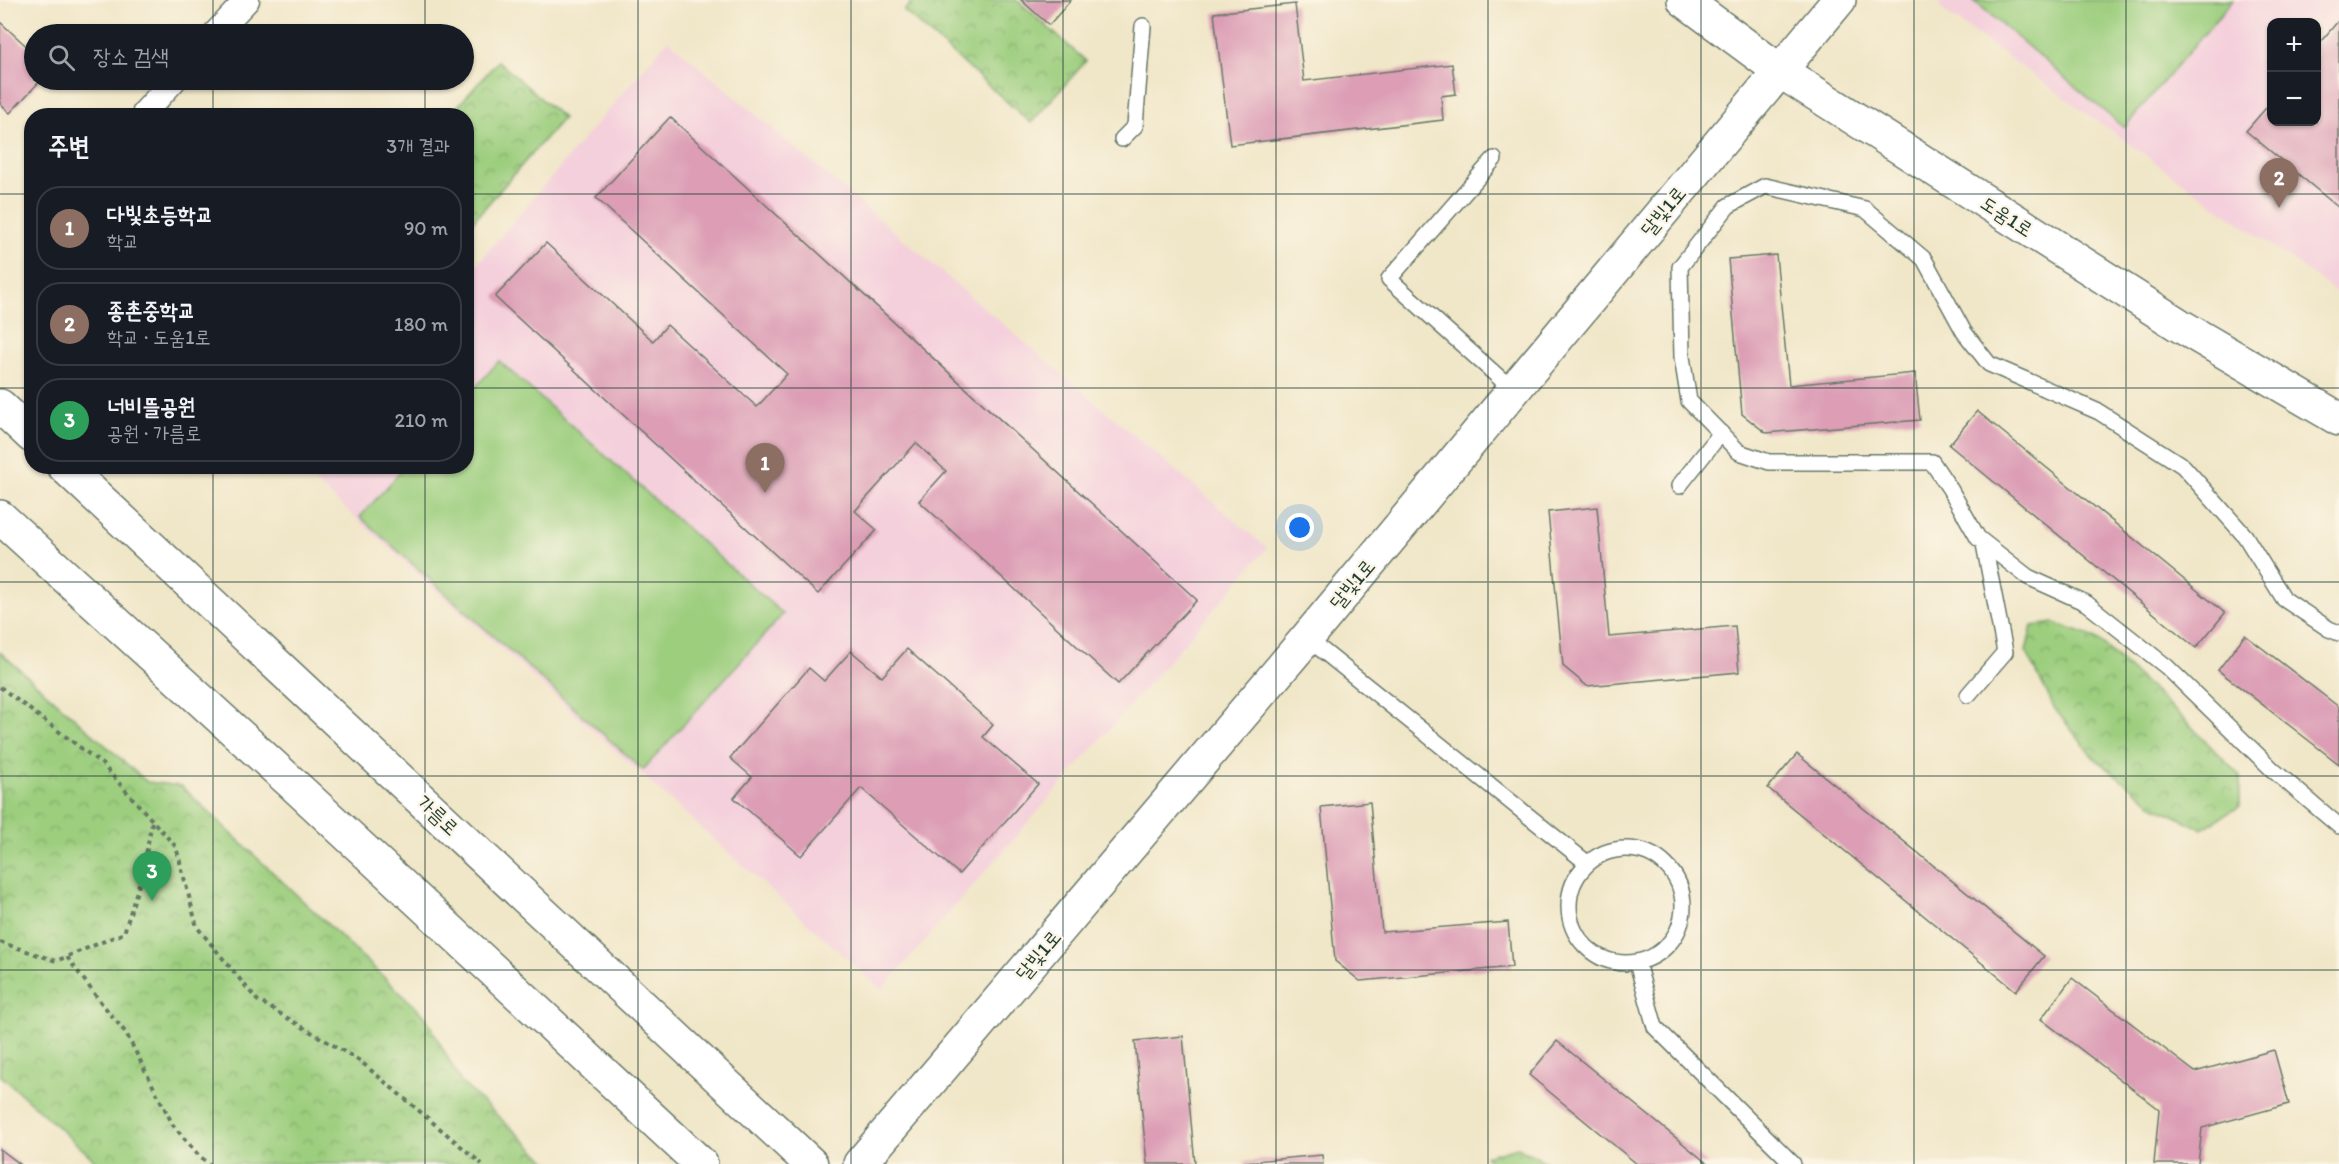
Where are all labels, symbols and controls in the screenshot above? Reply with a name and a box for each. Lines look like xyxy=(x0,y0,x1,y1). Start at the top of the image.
map controls xyxy=(2267,18,2321,126)
button: + xyxy=(2267,18,2321,72)
search box xyxy=(24,24,474,90)
icon: search xyxy=(45,41,78,74)
text: 장소 검색 xyxy=(93,43,169,70)
button: − xyxy=(2267,72,2321,126)
text: 주변 xyxy=(48,130,90,162)
text: 3개 결과 xyxy=(386,134,450,158)
pin: 2 xyxy=(2260,158,2298,208)
street label: 달빛1로 xyxy=(1635,181,1691,241)
street label: 도움1로 xyxy=(1976,190,2038,242)
text: 다빛초등학교 xyxy=(107,201,213,228)
text: 1 xyxy=(65,216,74,240)
text: 90 m xyxy=(404,216,448,240)
text: 학교 xyxy=(107,229,139,253)
text: 종촌중학교 xyxy=(107,297,196,324)
text: 2 xyxy=(64,312,75,336)
text: 180 m xyxy=(394,312,448,336)
text: 학교 · 도움1로 xyxy=(107,325,211,349)
text: 너비뜰공원 xyxy=(107,393,196,420)
text: 3 xyxy=(64,408,75,432)
text: 210 m xyxy=(395,408,448,432)
text: 공원 · 가름로 xyxy=(107,421,201,445)
pin: 1 xyxy=(746,444,784,493)
your location xyxy=(1285,513,1314,542)
street label: 달빛1로 xyxy=(1324,554,1380,614)
street label: 가름로 xyxy=(412,790,464,840)
pin: 3 xyxy=(132,852,172,901)
street label: 달빛1로 xyxy=(1010,925,1066,985)

